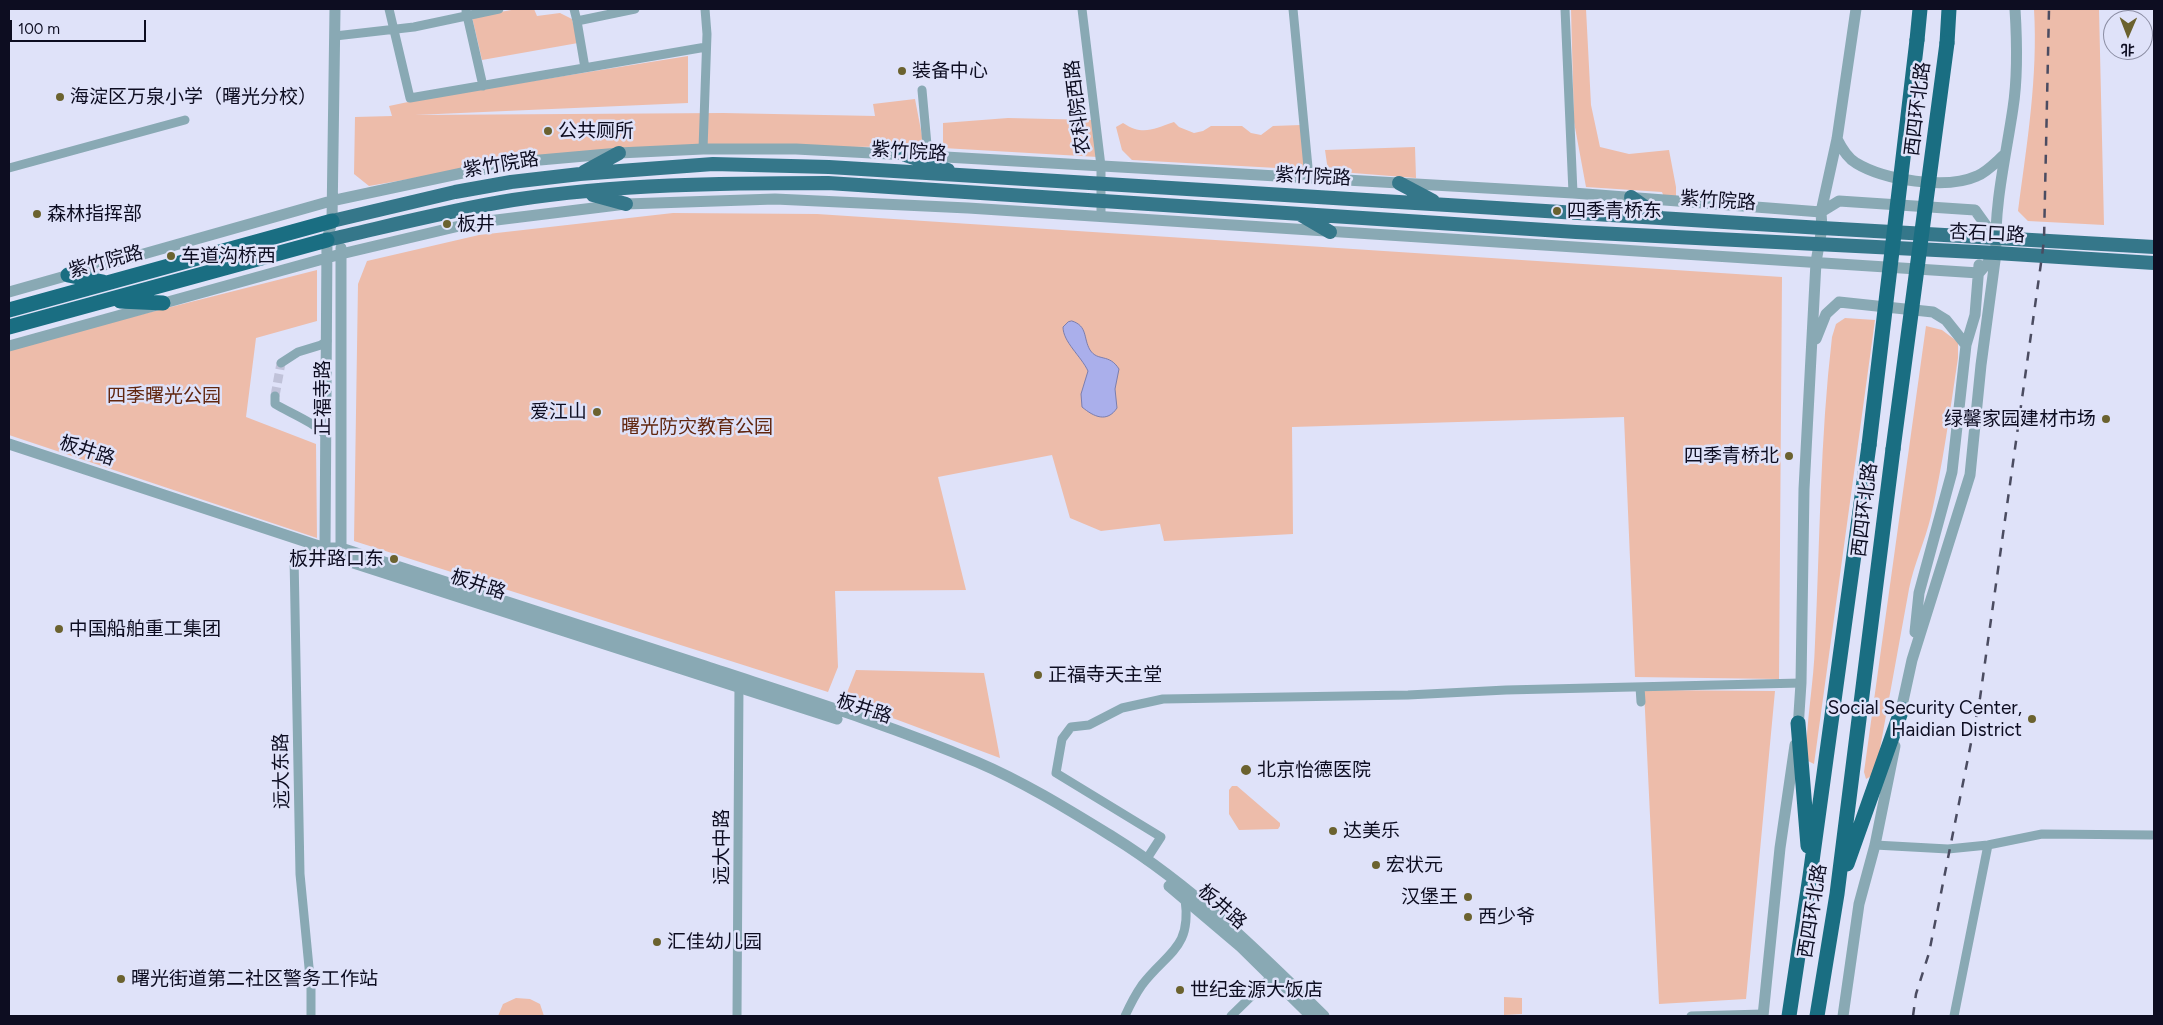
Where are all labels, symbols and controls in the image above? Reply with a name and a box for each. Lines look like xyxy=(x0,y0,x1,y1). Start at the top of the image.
scale bar xyxy=(12,10,149,42)
north arrow xyxy=(2103,10,2153,60)
text: 100 m xyxy=(18,20,60,38)
text: 北 xyxy=(2121,41,2135,58)
street label: 农科院西路 xyxy=(1061,58,1095,156)
place label: 装备中心 xyxy=(912,60,988,82)
street label: 西四环北路 xyxy=(1901,60,1935,158)
marker: 装备中心 xyxy=(896,65,908,77)
place label: 海淀区万泉小学（曙光分校） xyxy=(70,86,317,108)
marker: 海淀区万泉小学（曙光分校） xyxy=(54,91,66,103)
place label: 公共厕所 xyxy=(558,120,634,142)
marker: 公共厕所 xyxy=(542,125,554,137)
street label: 紫竹院路 xyxy=(870,138,948,166)
street label: 紫竹院路 xyxy=(462,148,540,182)
street label: 紫竹院路 xyxy=(1274,164,1352,190)
street label: 紫竹院路 xyxy=(1679,187,1757,215)
place label: 四季青桥东 xyxy=(1567,200,1662,222)
place label: 森林指挥部 xyxy=(47,203,142,225)
marker: 四季青桥东 xyxy=(1551,205,1563,217)
marker: 森林指挥部 xyxy=(31,208,43,220)
place label: 板井 xyxy=(457,213,495,235)
marker: 板井 xyxy=(441,218,453,230)
street label: 杏石口路 xyxy=(1948,221,2026,247)
street label: 紫竹院路 xyxy=(66,241,146,283)
place label: 车道沟桥西 xyxy=(181,245,276,267)
marker: 车道沟桥西 xyxy=(165,250,177,262)
street label: 正福寺路 xyxy=(312,360,334,436)
park label: 四季曙光公园 xyxy=(107,385,221,407)
place label: 爱江山 xyxy=(530,401,587,423)
marker: 爱江山 xyxy=(591,406,603,418)
place label: 绿馨家园建材市场 xyxy=(1944,408,2096,430)
marker: 绿馨家园建材市场 xyxy=(2100,413,2112,425)
park label: 曙光防灾教育公园 xyxy=(621,416,773,438)
street label: 板井路 xyxy=(56,431,118,471)
place label: 四季青桥北 xyxy=(1684,445,1779,467)
marker: 四季青桥北 xyxy=(1783,450,1795,462)
street label: 西四环北路 xyxy=(1848,461,1882,559)
place label: 板井路口东 xyxy=(289,548,384,570)
marker: 板井路口东 xyxy=(388,553,400,565)
street label: 板井路 xyxy=(447,565,509,605)
place label: 中国船舶重工集团 xyxy=(69,618,221,640)
marker: 中国船舶重工集团 xyxy=(53,623,65,635)
place label: 正福寺天主堂 xyxy=(1048,664,1162,686)
marker: 正福寺天主堂 xyxy=(1032,669,1044,681)
street label: 板井路 xyxy=(833,689,895,729)
place label: Social Security Center, Haidian District xyxy=(1828,697,2022,741)
marker: Social Security Center, Haidian District xyxy=(2026,713,2038,725)
street label: 远大东路 xyxy=(270,733,294,809)
place label: 北京怡德医院 xyxy=(1257,759,1371,781)
marker: 北京怡德医院 xyxy=(1239,763,1253,777)
street label: 远大中路 xyxy=(711,809,733,885)
place label: 达美乐 xyxy=(1343,820,1400,842)
marker: 达美乐 xyxy=(1327,825,1339,837)
place label: 宏状元 xyxy=(1386,854,1443,876)
marker: 宏状元 xyxy=(1370,859,1382,871)
street label: 西四环北路 xyxy=(1794,862,1832,960)
street label: 板井路 xyxy=(1193,880,1251,934)
place label: 汉堡王 xyxy=(1401,886,1458,908)
marker: 汉堡王 xyxy=(1462,891,1474,903)
place label: 西少爷 xyxy=(1478,906,1535,928)
marker: 西少爷 xyxy=(1462,911,1474,923)
place label: 汇佳幼儿园 xyxy=(667,931,762,953)
marker: 汇佳幼儿园 xyxy=(651,936,663,948)
place label: 曙光街道第二社区警务工作站 xyxy=(131,968,378,990)
marker: 曙光街道第二社区警务工作站 xyxy=(115,973,127,985)
place label: 世纪金源大饭店 xyxy=(1190,979,1323,1001)
marker: 世纪金源大饭店 xyxy=(1174,984,1186,996)

